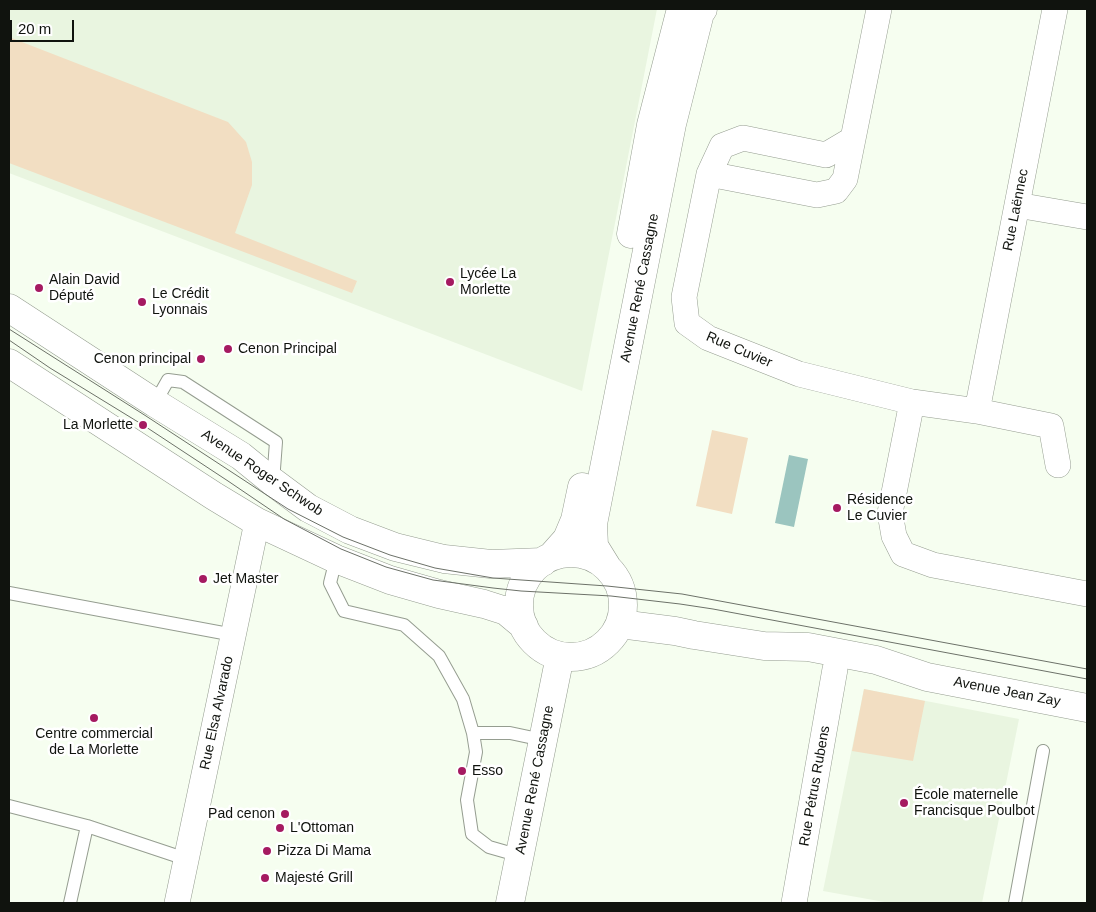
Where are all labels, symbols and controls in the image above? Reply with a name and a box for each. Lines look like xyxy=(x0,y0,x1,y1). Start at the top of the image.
scale bar xyxy=(12,10,76,42)
text: 20 m xyxy=(18,20,51,37)
street label: Rue Laënnec xyxy=(1000,168,1032,252)
street label: Avenue René Cassagne xyxy=(617,212,663,364)
place label: Lycée La Morlette xyxy=(460,266,516,298)
place label: Alain David Député xyxy=(49,272,120,304)
marker: Lycée La Morlette xyxy=(444,276,456,288)
marker: Alain David Député xyxy=(33,282,45,294)
place label: Le Crédit Lyonnais xyxy=(152,286,209,318)
marker: Le Crédit Lyonnais xyxy=(136,296,148,308)
street label: Rue Cuvier xyxy=(703,329,775,371)
place label: Cenon Principal xyxy=(238,341,337,357)
marker: Cenon Principal xyxy=(222,343,234,355)
place label: Cenon principal xyxy=(94,351,191,367)
marker: Cenon principal xyxy=(195,353,207,365)
place label: La Morlette xyxy=(63,417,133,433)
marker: La Morlette xyxy=(137,419,149,431)
street label: Avenue Roger Schwob xyxy=(198,426,326,520)
place label: Résidence Le Cuvier xyxy=(847,492,913,524)
marker: Résidence Le Cuvier xyxy=(831,502,843,514)
place label: Jet Master xyxy=(213,571,278,587)
marker: Jet Master xyxy=(197,573,209,585)
street label: Rue Elsa Alvarado xyxy=(197,655,237,771)
street label: Avenue Jean Zay xyxy=(952,673,1062,711)
street label: Avenue René Cassagne xyxy=(512,704,558,856)
marker: Centre commercial de La Morlette xyxy=(88,712,100,724)
street label: Rue Pétrus Rubens xyxy=(796,724,834,848)
place label: Centre commercial de La Morlette xyxy=(35,726,153,759)
place label: Esso xyxy=(472,763,503,779)
marker: Esso xyxy=(456,765,468,777)
place label: École maternelle Francisque Poulbot xyxy=(914,787,1035,820)
marker: École maternelle Francisque Poulbot xyxy=(898,797,910,809)
place label: Pad cenon xyxy=(208,806,275,822)
marker: Pad cenon xyxy=(279,808,291,820)
place label: L'Ottoman xyxy=(290,820,354,836)
marker: L'Ottoman xyxy=(274,822,286,834)
place label: Pizza Di Mama xyxy=(277,843,371,859)
marker: Pizza Di Mama xyxy=(261,845,273,857)
place label: Majesté Grill xyxy=(275,870,353,886)
marker: Majesté Grill xyxy=(259,872,271,884)

